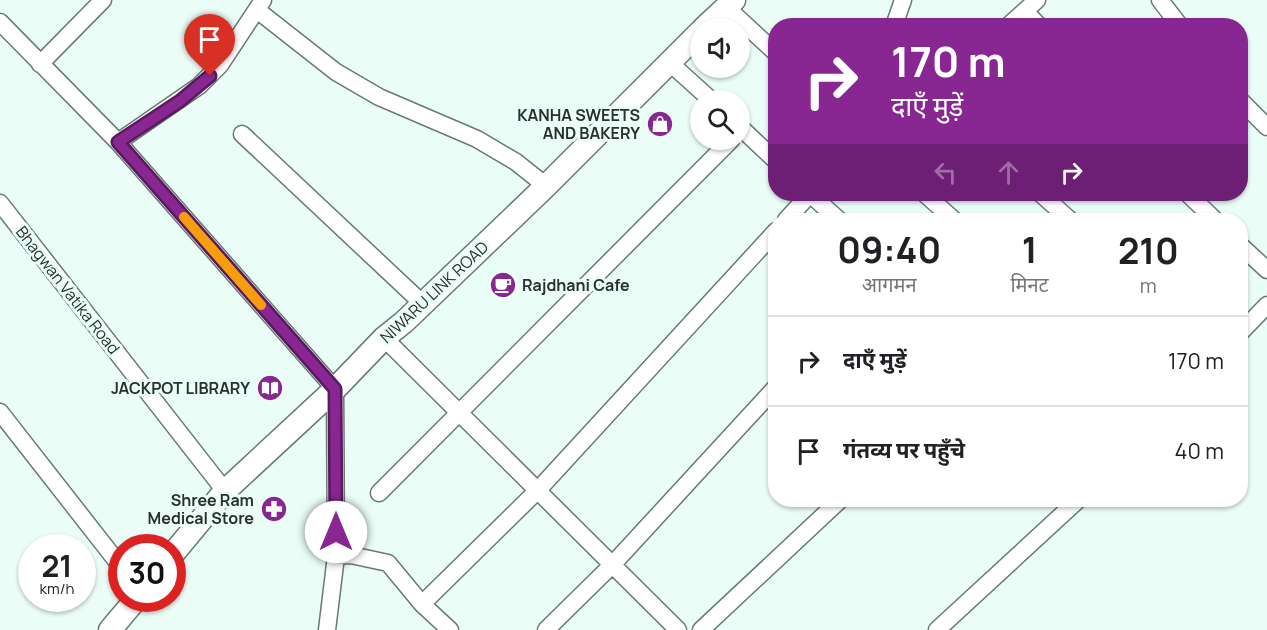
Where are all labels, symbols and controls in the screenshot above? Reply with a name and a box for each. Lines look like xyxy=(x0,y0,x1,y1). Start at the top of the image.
pin xyxy=(184,14,235,76)
map controls xyxy=(690,18,750,150)
button: sound xyxy=(690,18,750,78)
icon: arrive xyxy=(193,23,226,56)
text: 170 m xyxy=(891,32,1006,90)
icon: right xyxy=(792,42,870,120)
text: दाएँ मुड़ें xyxy=(891,87,963,124)
button: search xyxy=(690,90,750,150)
place label: KANHA SWEETS AND BAKERY xyxy=(517,104,640,144)
shop icon: KANHA SWEETS AND BAKERY xyxy=(645,109,675,139)
icon: left xyxy=(929,156,962,189)
icon: ahead xyxy=(992,156,1025,189)
icon: right xyxy=(1055,156,1088,189)
street label: Bhagwan Vatika Road xyxy=(11,221,125,359)
text: 09:40 xyxy=(837,225,941,274)
text: 1 xyxy=(1022,225,1037,274)
text: 210 xyxy=(1118,226,1179,275)
street label: NIWARU LINK ROAD xyxy=(375,236,493,348)
cafe icon: Rajdhani Cafe xyxy=(488,270,518,300)
text: आगमन xyxy=(862,271,917,298)
text: मिनट xyxy=(1010,271,1049,298)
text: m xyxy=(1140,272,1157,299)
place label: Rajdhani Cafe xyxy=(522,274,630,296)
icon: right xyxy=(792,345,825,378)
text: दाएँ मुड़ें xyxy=(843,345,906,375)
text: 170 m xyxy=(1168,346,1224,376)
library icon: JACKPOT LIBRARY xyxy=(255,373,285,403)
place label: JACKPOT LIBRARY xyxy=(111,377,250,399)
icon: arrive xyxy=(792,435,825,468)
text: गंतव्य पर पहुँचे xyxy=(843,435,965,465)
text: 40 m xyxy=(1175,436,1224,466)
place label: Shree Ram Medical Store xyxy=(148,489,254,529)
pharmacy icon: Shree Ram Medical Store xyxy=(259,494,289,524)
position arrow xyxy=(304,500,368,564)
speed limit sign: 30 xyxy=(108,534,186,612)
text: 21 xyxy=(41,545,73,586)
text: km/h xyxy=(40,578,74,599)

